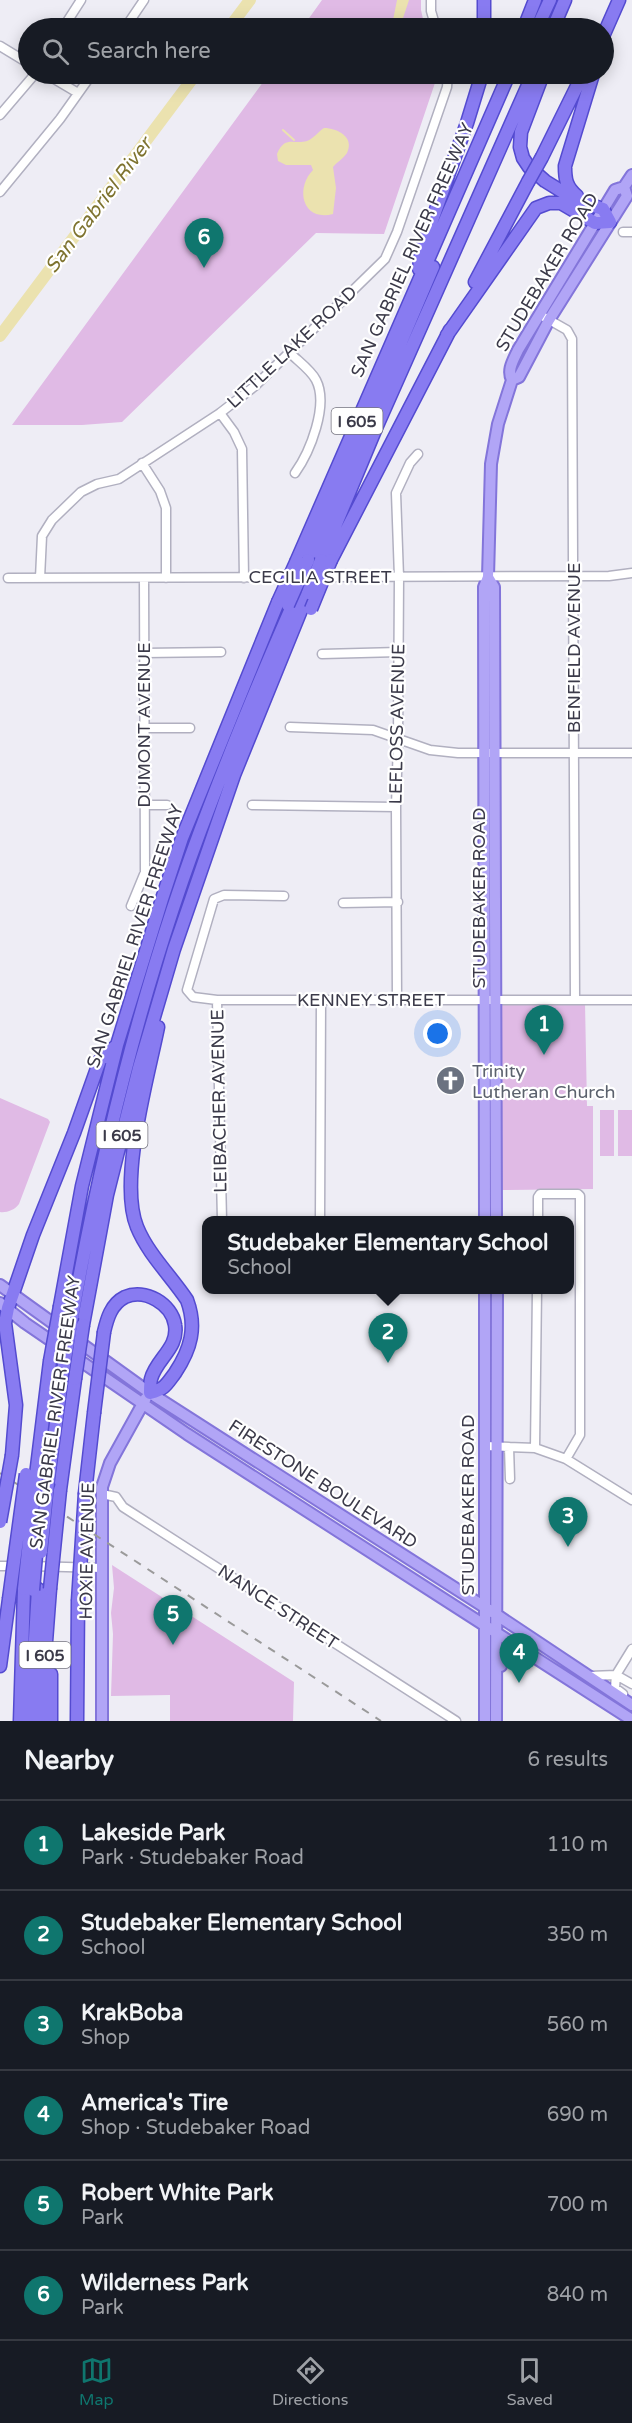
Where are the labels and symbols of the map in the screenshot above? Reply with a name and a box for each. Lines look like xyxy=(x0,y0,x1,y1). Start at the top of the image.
street label: SAN GABRIEL RIVER FREEWAY xyxy=(346,119,478,380)
water label: San Gabriel River xyxy=(40,132,159,278)
street label: STUDEBAKER ROAD xyxy=(491,189,603,355)
pin: 6 xyxy=(184,218,224,268)
street label: LITTLE LAKE ROAD xyxy=(222,281,362,413)
road number: I 605 xyxy=(332,408,382,434)
street label: BENFIELD AVENUE xyxy=(563,563,585,733)
street label: CECILIA STREET xyxy=(248,566,392,588)
street label: DUMONT AVENUE xyxy=(133,642,155,808)
street label: LEFLOSS AVENUE xyxy=(385,643,409,805)
street label: SAN GABRIEL RIVER FREEWAY xyxy=(82,801,188,1071)
street label: STUDEBAKER ROAD xyxy=(468,807,490,989)
street label: KENNEY STREET xyxy=(297,989,445,1011)
pin: 1 xyxy=(524,1006,564,1055)
street label: LEIBACHER AVENUE xyxy=(206,1009,232,1193)
your location xyxy=(423,1019,452,1048)
place label: Trinity Lutheran Church xyxy=(472,1060,616,1103)
church icon: Trinity Lutheran Church xyxy=(435,1065,467,1097)
road number: I 605 xyxy=(96,1122,148,1148)
street label: SAN GABRIEL RIVER FREEWAY xyxy=(25,1273,85,1550)
pin: 2 xyxy=(368,1314,408,1363)
street label: STUDEBAKER ROAD xyxy=(457,1414,479,1596)
street label: FIRESTONE BOULEVARD xyxy=(224,1415,422,1553)
street label: HOXIE AVENUE xyxy=(75,1482,99,1620)
pin: 3 xyxy=(548,1498,588,1547)
street label: NANCE STREET xyxy=(214,1560,342,1654)
pin: 5 xyxy=(154,1596,192,1645)
pin: 4 xyxy=(500,1634,538,1683)
road number: I 605 xyxy=(20,1642,70,1668)

